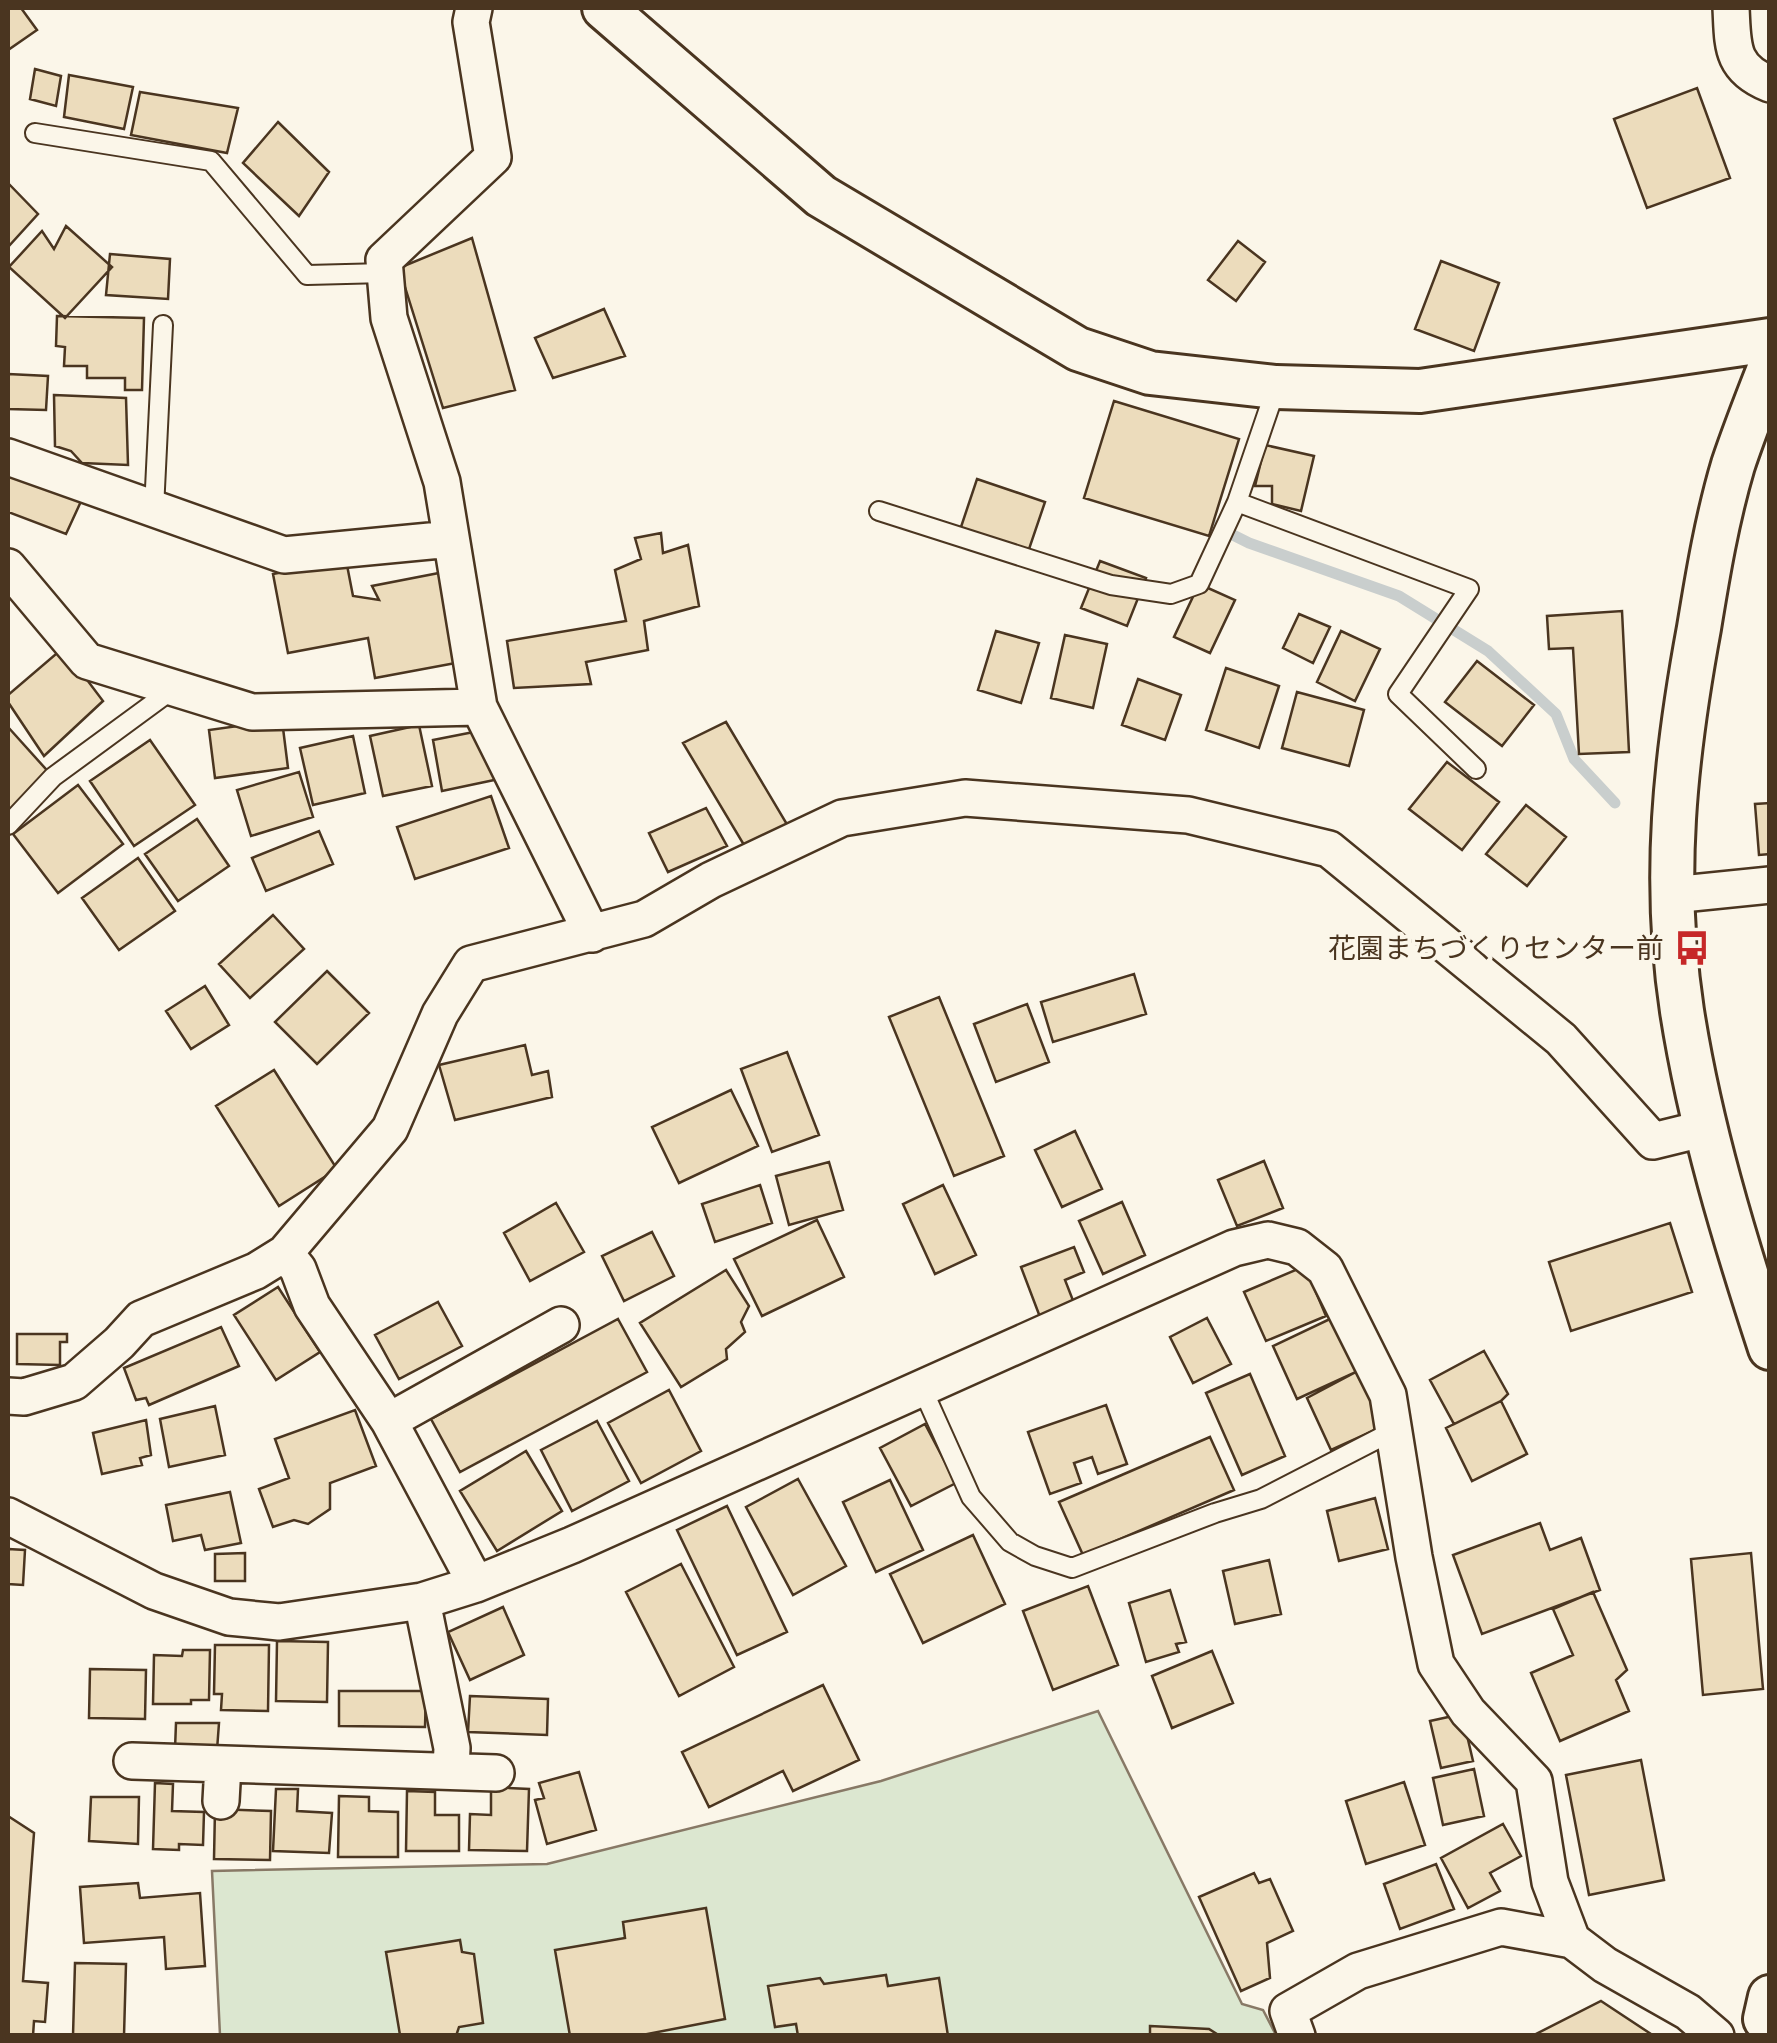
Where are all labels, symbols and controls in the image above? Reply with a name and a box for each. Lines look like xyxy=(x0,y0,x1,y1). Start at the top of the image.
bus stop icon: 花園まちづくりセンター前 xyxy=(1673,929,1711,967)
place label: 花園まちづくりセンター前 xyxy=(1328,932,1664,965)

